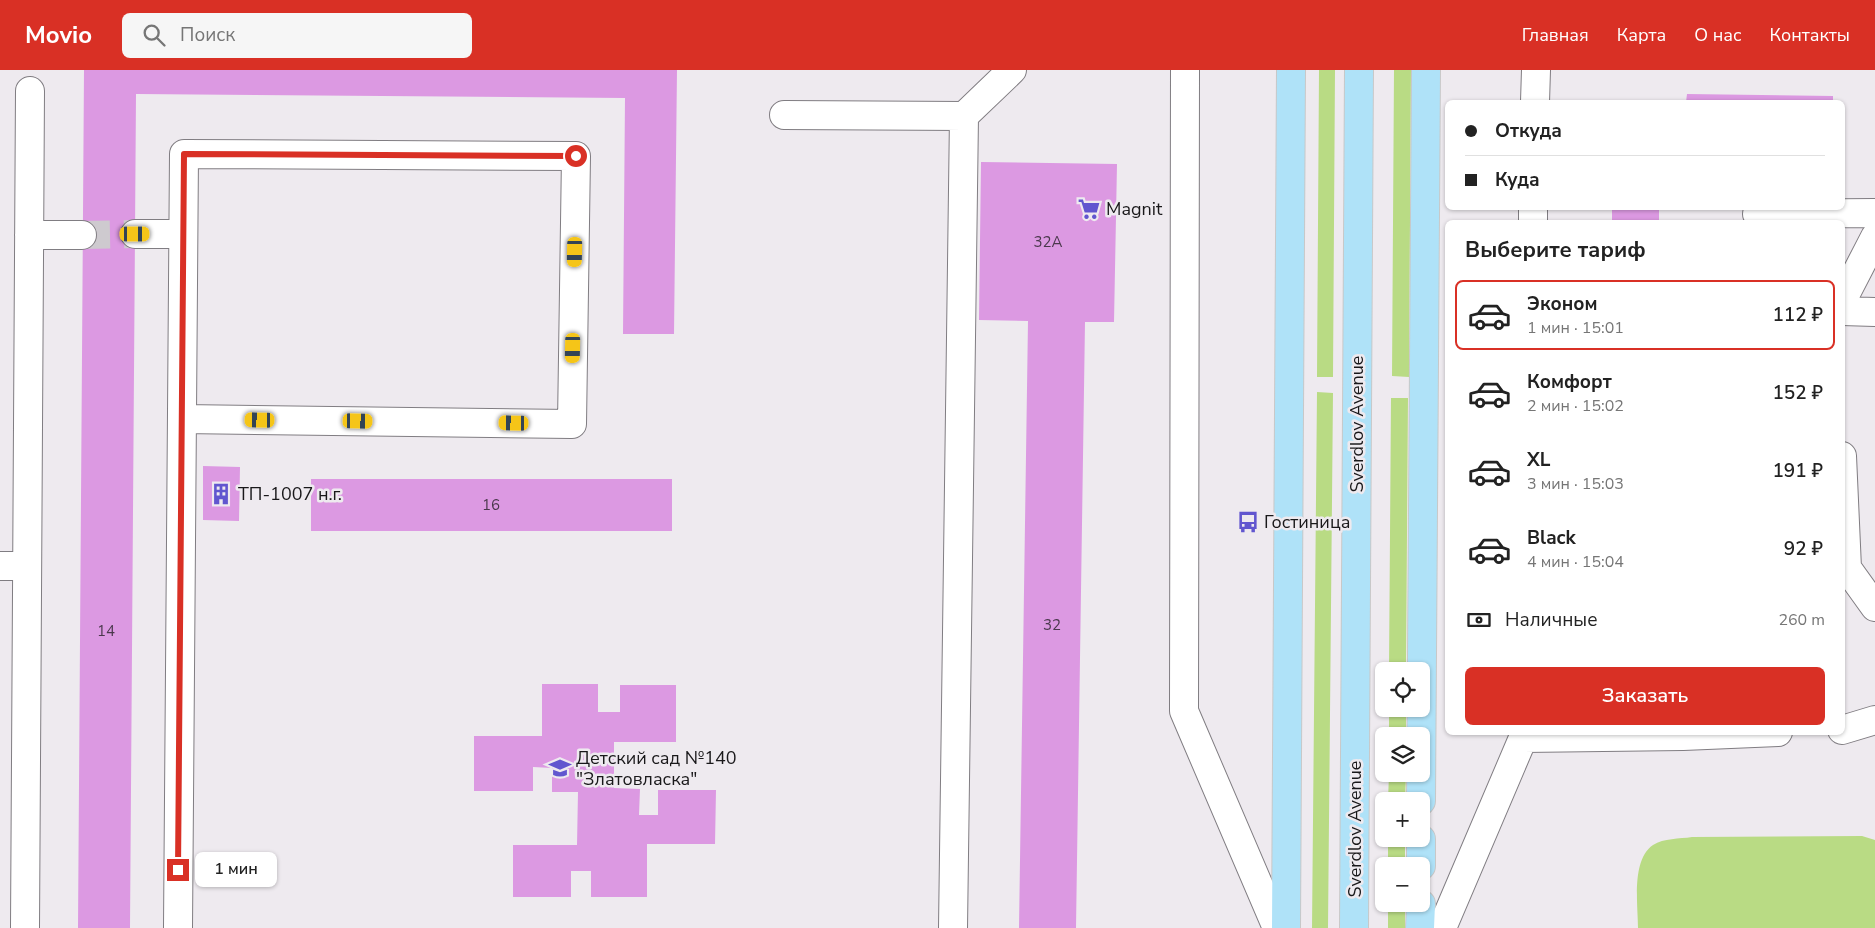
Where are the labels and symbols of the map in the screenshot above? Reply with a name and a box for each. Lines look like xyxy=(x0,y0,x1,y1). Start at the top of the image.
route start xyxy=(565,145,587,167)
supermarket icon: Magnit xyxy=(1076,196,1102,222)
place label: Magnit xyxy=(1106,197,1163,221)
car xyxy=(120,227,150,242)
house number: 32А xyxy=(1034,232,1063,252)
car xyxy=(567,237,582,267)
car xyxy=(565,333,580,363)
street label: Sverdlov Avenue xyxy=(1345,356,1369,492)
car xyxy=(244,412,275,428)
car xyxy=(342,413,373,429)
car xyxy=(498,415,529,431)
building icon: ТП-1007 н.г. xyxy=(208,481,234,507)
place label: ТП-1007 н.г. xyxy=(238,482,342,506)
house number: 16 xyxy=(482,495,500,515)
bus stop icon: Гостиница xyxy=(1235,509,1261,535)
place label: Гостиница xyxy=(1264,510,1350,534)
house number: 32 xyxy=(1043,615,1061,635)
house number: 14 xyxy=(97,621,115,641)
place label: Детский сад №140 "Златовласка" xyxy=(576,746,737,791)
school or university icon: Детский сад №140 "Златовласка" xyxy=(547,755,573,781)
street label: Sverdlov Avenue xyxy=(1343,761,1367,897)
callout: 1 мин xyxy=(196,852,278,888)
route end xyxy=(167,859,189,881)

